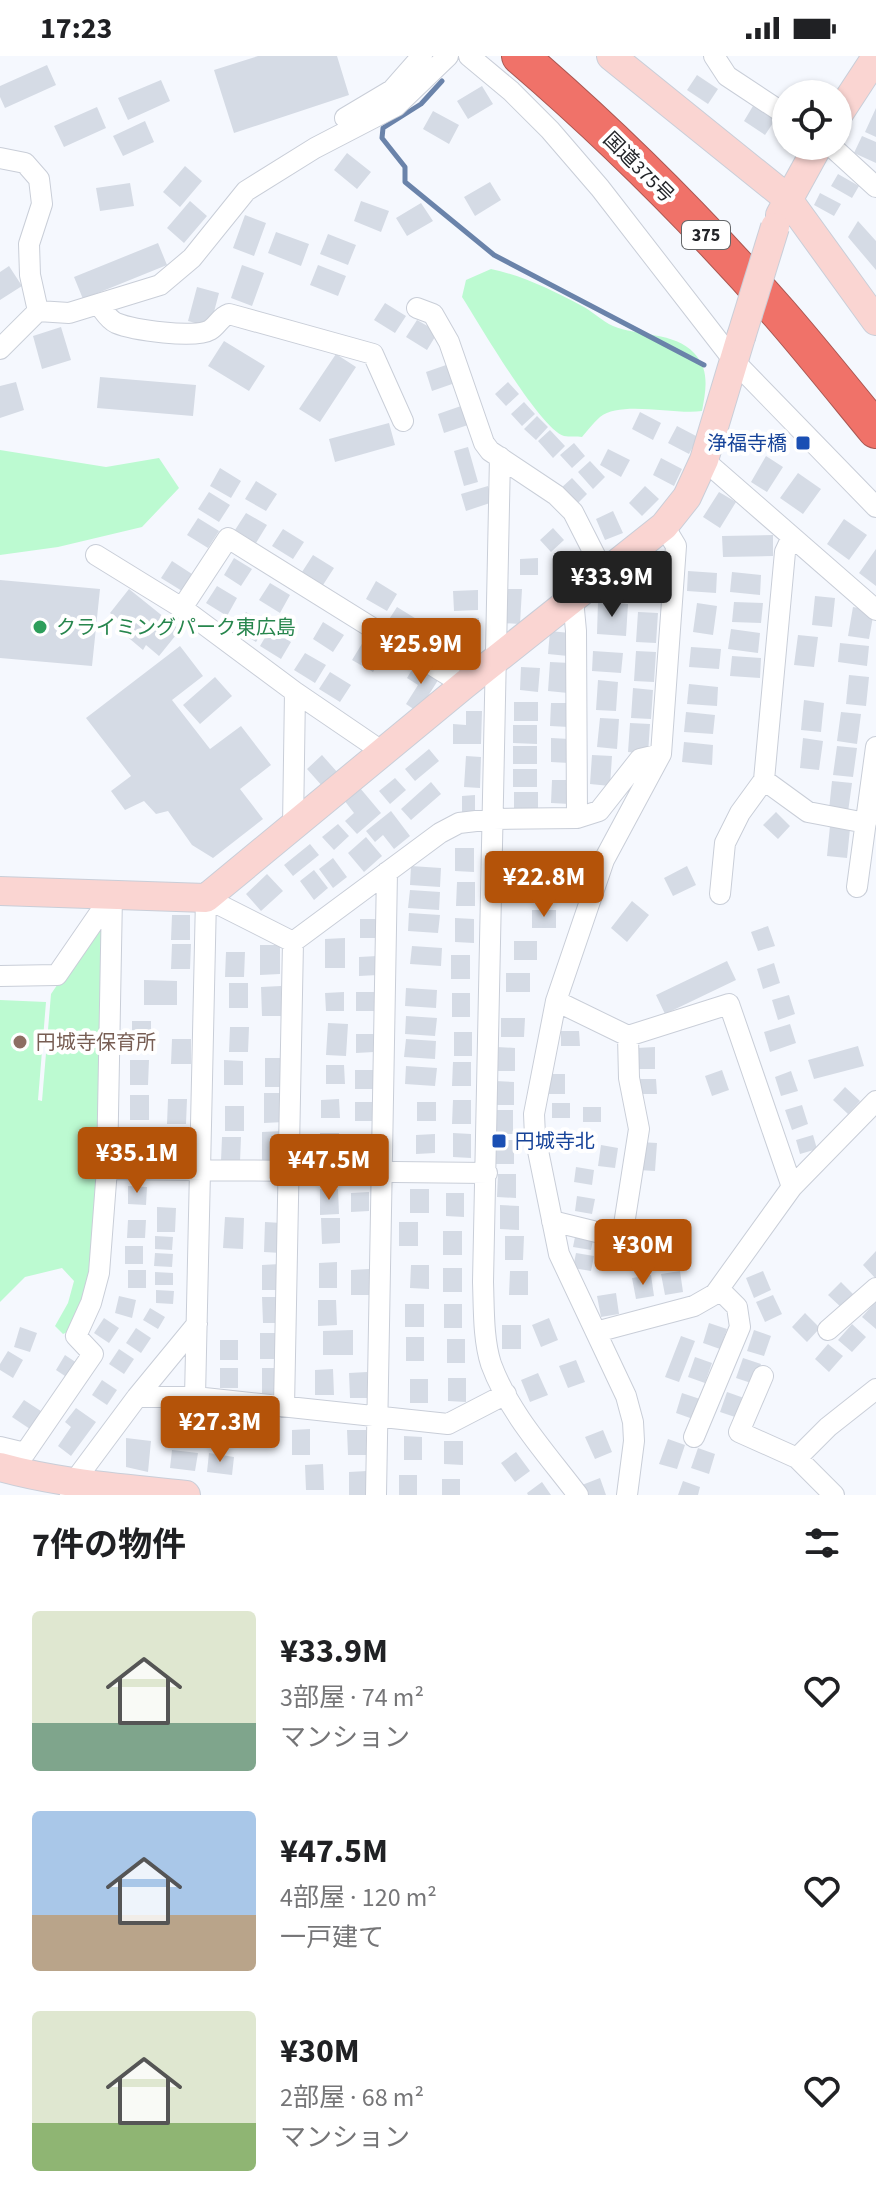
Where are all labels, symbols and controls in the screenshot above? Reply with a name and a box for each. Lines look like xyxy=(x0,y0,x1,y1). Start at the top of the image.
text: 17:23 xyxy=(40,7,112,50)
map controls xyxy=(772,80,852,160)
button: locate xyxy=(772,80,852,160)
street label: 国道375号 xyxy=(597,126,680,209)
road number: 375 xyxy=(682,221,730,249)
place label: 浄福寺橋 xyxy=(707,430,787,458)
marker: 浄福寺橋 xyxy=(794,434,812,452)
pin: ¥33.9M xyxy=(547,551,677,619)
text: ¥33.9M xyxy=(571,558,653,595)
place label: クライミングパーク東広島 xyxy=(56,614,296,642)
marker: クライミングパーク東広島 xyxy=(31,618,49,636)
pin: ¥25.9M xyxy=(356,618,486,686)
text: ¥25.9M xyxy=(380,625,462,662)
pin: ¥22.8M xyxy=(479,851,609,919)
text: ¥22.8M xyxy=(503,858,585,895)
place label: 円城寺保育所 xyxy=(36,1029,156,1057)
marker: 円城寺保育所 xyxy=(11,1033,29,1051)
pin: ¥35.1M xyxy=(72,1127,202,1195)
place label: 円城寺北 xyxy=(515,1128,595,1156)
marker: 円城寺北 xyxy=(490,1132,508,1150)
text: ¥35.1M xyxy=(96,1134,178,1171)
pin: ¥47.5M xyxy=(264,1134,394,1202)
text: ¥47.5M xyxy=(288,1141,370,1178)
pin: ¥30M xyxy=(596,1219,690,1287)
text: ¥30M xyxy=(613,1226,674,1263)
pin: ¥27.3M xyxy=(155,1396,285,1464)
text: ¥27.3M xyxy=(179,1403,261,1440)
text: 7件の物件 xyxy=(32,1521,186,1570)
icon: filters xyxy=(800,1521,844,1565)
text: ¥33.9M xyxy=(280,1627,388,1676)
icon: home xyxy=(96,1643,192,1739)
icon: heart xyxy=(800,1669,844,1713)
text: 3部屋 · 74 m² xyxy=(280,1679,424,1716)
text: マンション xyxy=(280,1719,410,1756)
text: ¥47.5M xyxy=(280,1827,388,1876)
icon: home xyxy=(96,1843,192,1939)
icon: heart xyxy=(800,1869,844,1913)
text: 4部屋 · 120 m² xyxy=(280,1879,437,1916)
text: 一戸建て xyxy=(280,1919,384,1956)
text: ¥30M xyxy=(280,2027,360,2076)
icon: home xyxy=(96,2043,192,2139)
icon: heart xyxy=(800,2069,844,2113)
text: 2部屋 · 68 m² xyxy=(280,2079,424,2116)
text: マンション xyxy=(280,2119,410,2156)

